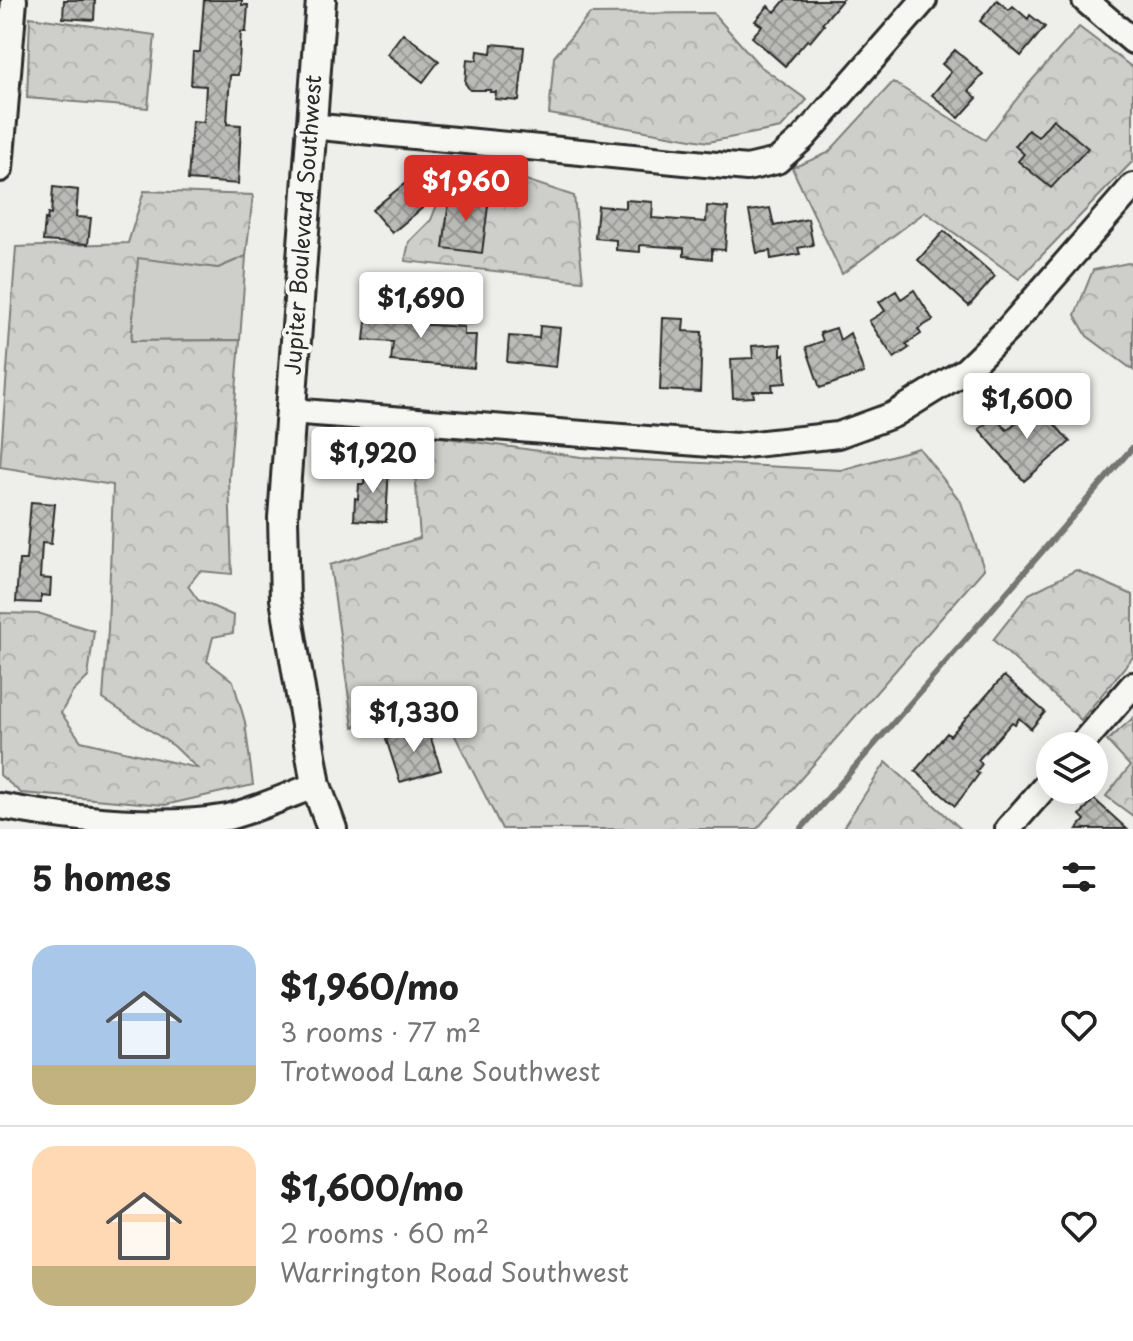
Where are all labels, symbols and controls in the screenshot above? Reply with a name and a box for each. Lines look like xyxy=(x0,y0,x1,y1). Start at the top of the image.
street label: Jupiter Boulevard Southwest xyxy=(275,74,328,376)
pin: $1,960 xyxy=(401,155,531,223)
text: $1,960 xyxy=(422,161,510,200)
pin: $1,690 xyxy=(356,272,486,340)
text: $1,690 xyxy=(377,278,465,317)
pin: $1,600 xyxy=(962,373,1092,441)
text: $1,600 xyxy=(981,379,1073,418)
pin: $1,920 xyxy=(308,427,438,495)
text: $1,920 xyxy=(329,433,417,472)
pin: $1,330 xyxy=(349,686,479,754)
text: $1,330 xyxy=(369,692,459,731)
map controls xyxy=(1036,732,1108,804)
button: layers xyxy=(1036,732,1108,804)
text: 5 homes xyxy=(32,851,171,903)
icon: filters xyxy=(1057,855,1101,899)
text: $1,960/mo xyxy=(280,960,459,1012)
icon: home xyxy=(96,977,192,1073)
icon: heart xyxy=(1057,1003,1101,1047)
text: 3 rooms · 77 m² xyxy=(280,1012,481,1051)
text: Trotwood Lane Southwest xyxy=(280,1051,600,1090)
text: $1,600/mo xyxy=(280,1161,463,1213)
icon: home xyxy=(96,1178,192,1274)
icon: heart xyxy=(1057,1204,1101,1248)
text: 2 rooms · 60 m² xyxy=(280,1213,489,1252)
text: Warrington Road Southwest xyxy=(280,1252,629,1291)

